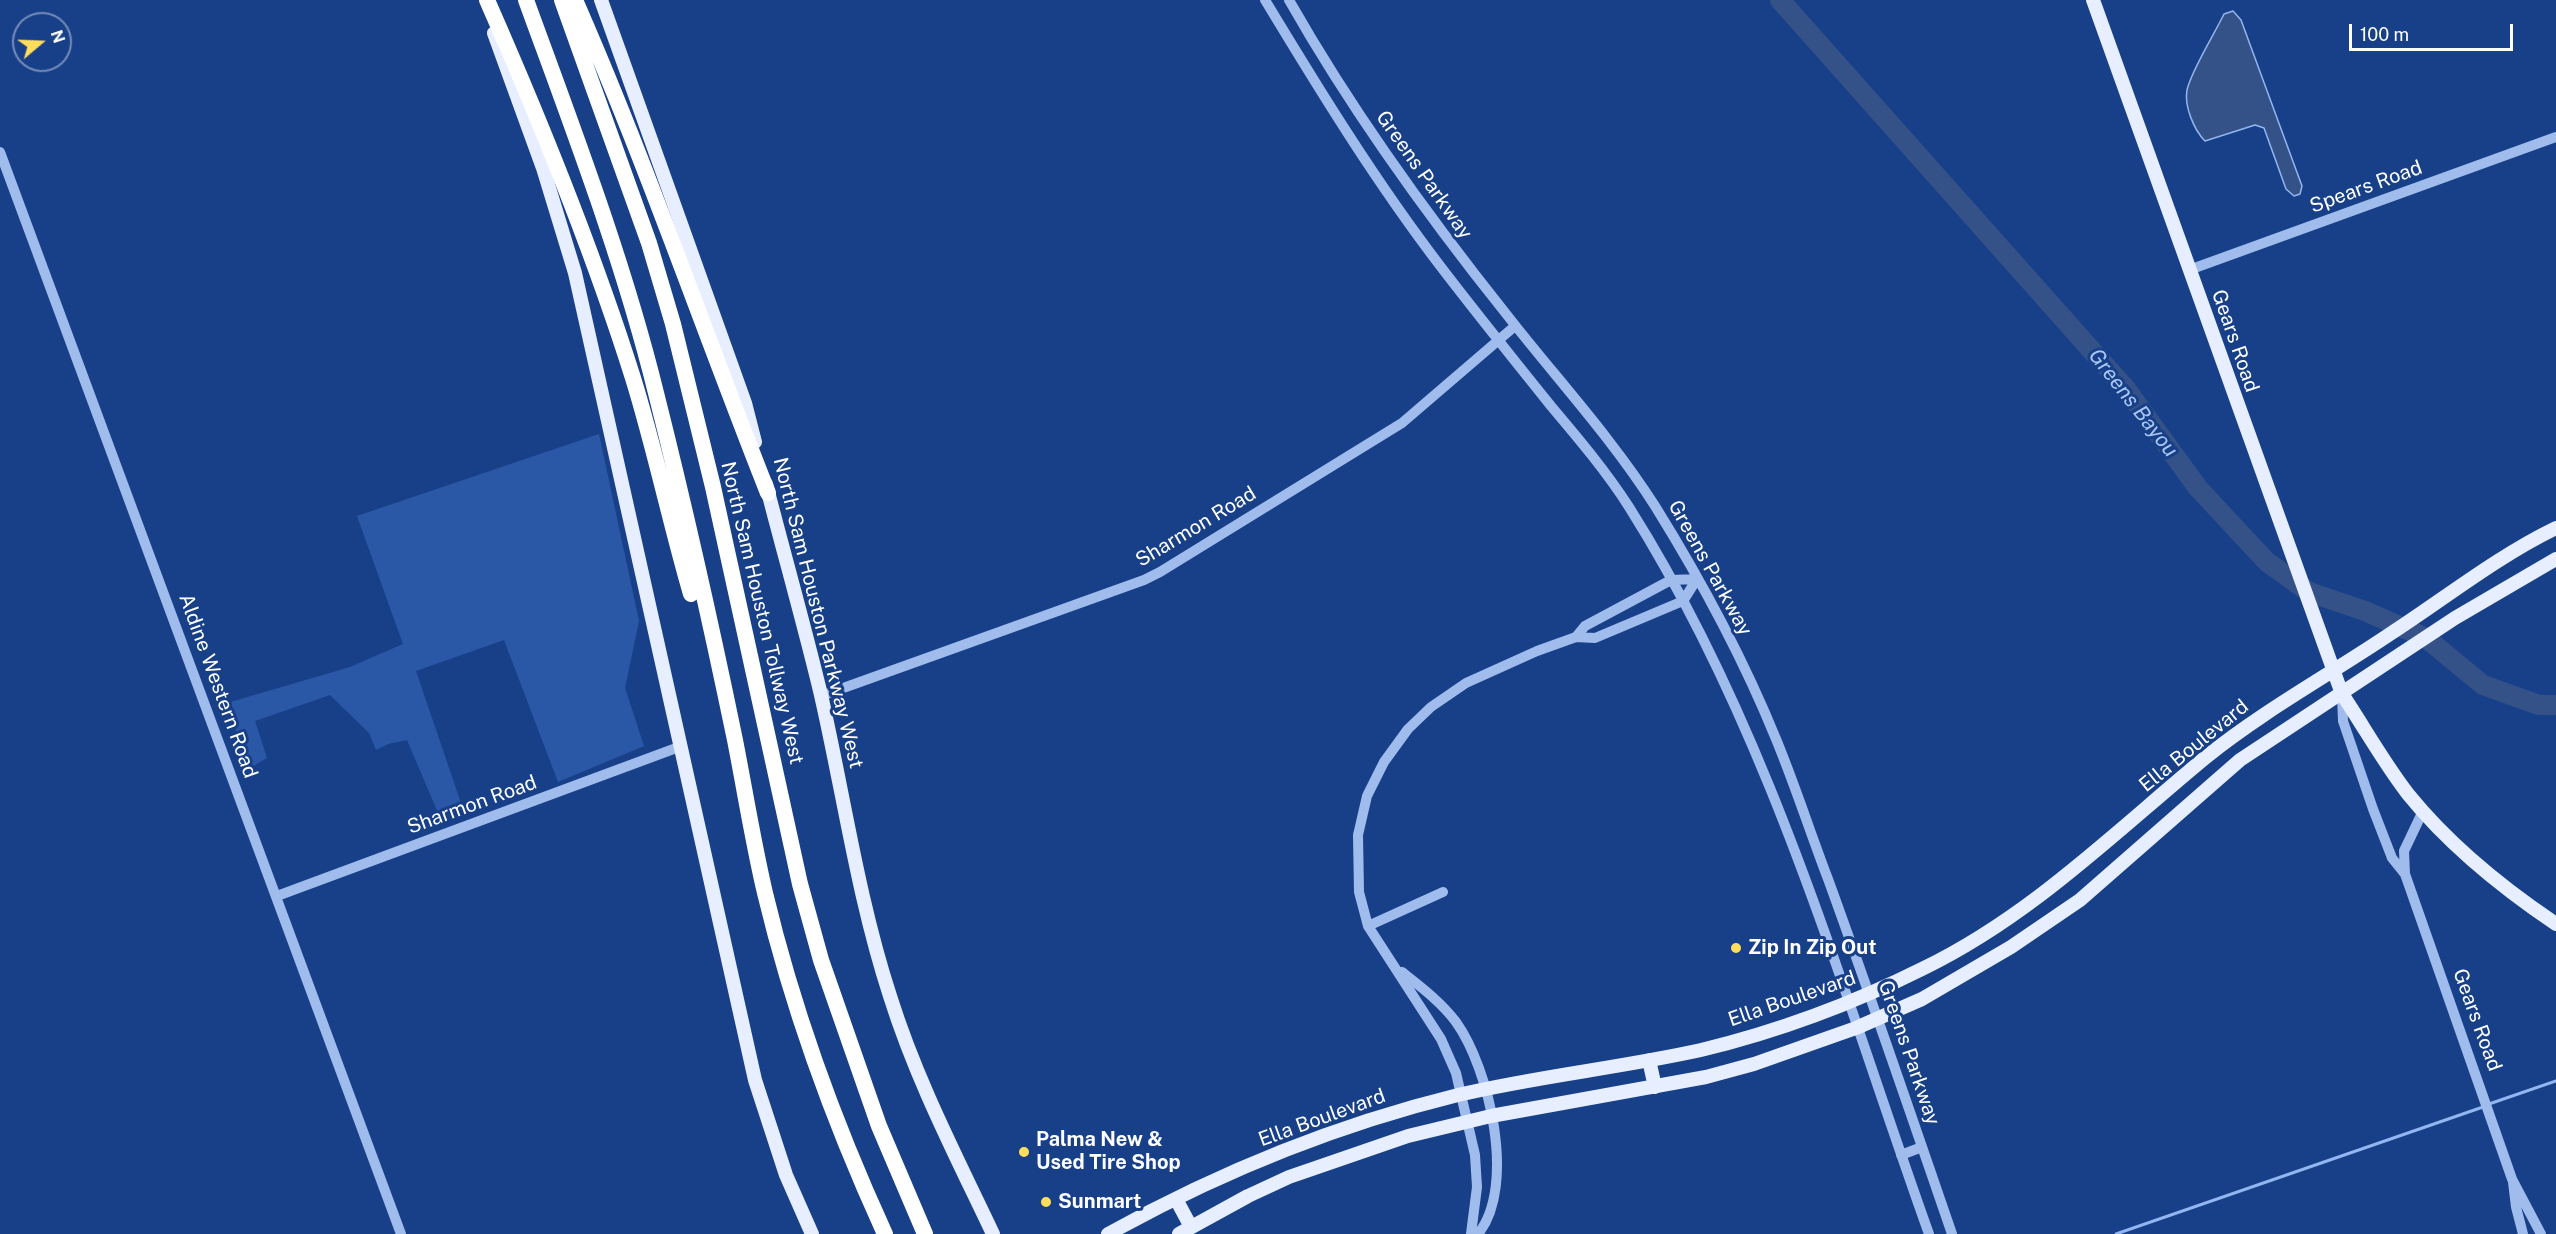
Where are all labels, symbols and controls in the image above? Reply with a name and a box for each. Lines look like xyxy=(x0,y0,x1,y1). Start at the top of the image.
north arrow xyxy=(12,12,72,72)
scale bar xyxy=(2352,12,2516,50)
text: 100 m xyxy=(2360,24,2409,45)
text: N xyxy=(47,28,69,46)
street label: Greens Parkway xyxy=(1371,106,1477,244)
street label: Spears Road xyxy=(2307,156,2425,218)
street label: Gears Road xyxy=(2206,286,2264,396)
water label: Greens Bayou xyxy=(2083,344,2183,462)
street label: North Sam Houston Parkway West xyxy=(768,455,868,771)
street label: North Sam Houston Tollway West xyxy=(715,459,809,767)
street label: Sharmon Road xyxy=(1131,482,1261,572)
street label: Greens Parkway xyxy=(1663,496,1757,640)
street label: Aldine Western Road xyxy=(173,591,263,781)
street label: Ella Boulevard xyxy=(2135,695,2253,797)
street label: Sharmon Road xyxy=(404,770,540,840)
place label: Zip In Zip Out xyxy=(1748,936,1877,960)
marker: Zip In Zip Out xyxy=(1729,941,1743,955)
street label: Ella Boulevard xyxy=(1725,966,1859,1032)
street label: Gears Road xyxy=(2447,966,2507,1074)
street label: Greens Parkway xyxy=(1873,978,1945,1128)
street label: Ella Boulevard xyxy=(1255,1084,1389,1152)
place label: Palma New & Used Tire Shop xyxy=(1036,1128,1181,1175)
marker: Palma New & Used Tire Shop xyxy=(1017,1145,1031,1159)
place label: Sunmart xyxy=(1058,1190,1141,1214)
marker: Sunmart xyxy=(1039,1195,1053,1209)

